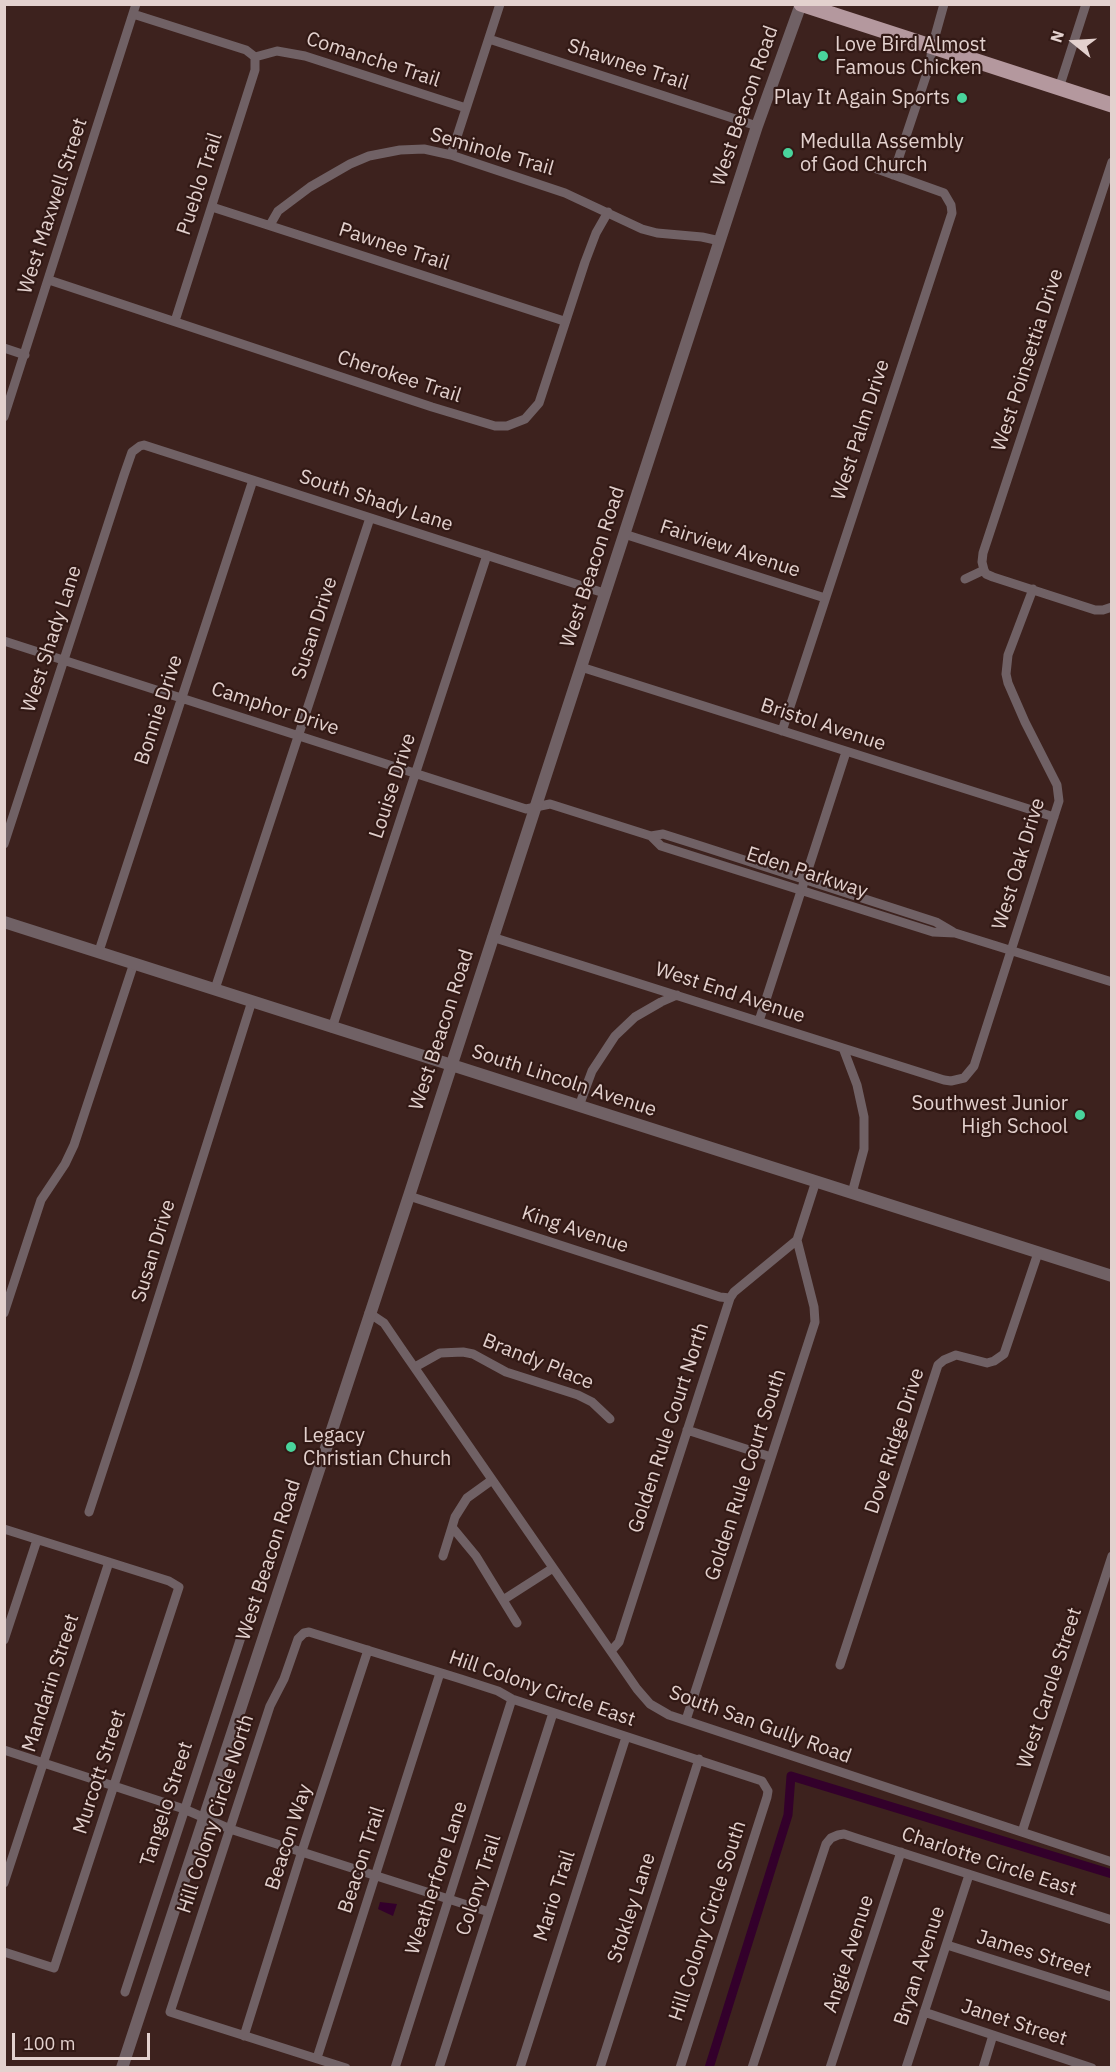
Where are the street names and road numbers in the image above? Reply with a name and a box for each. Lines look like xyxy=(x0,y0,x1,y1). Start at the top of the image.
street label: West Beacon Road xyxy=(706,23,784,189)
street label: Comanche Trail xyxy=(303,27,443,93)
street label: Shawnee Trail xyxy=(564,34,692,96)
street label: West Maxwell Street xyxy=(13,115,93,297)
street label: Seminole Trail xyxy=(427,123,557,181)
street label: Pueblo Trail xyxy=(172,130,228,238)
street label: Pawnee Trail xyxy=(336,218,452,276)
street label: West Poinsettia Drive xyxy=(987,266,1069,454)
street label: Cherokee Trail xyxy=(334,346,464,408)
street label: West Palm Drive xyxy=(827,357,895,503)
street label: South Shady Lane xyxy=(296,465,456,537)
street label: West Beacon Road xyxy=(556,484,630,650)
street label: Fairview Avenue xyxy=(657,515,803,583)
street label: West Shady Lane xyxy=(17,563,87,715)
street label: Susan Drive xyxy=(287,574,343,682)
street label: Bonnie Drive xyxy=(130,652,188,768)
street label: Camphor Drive xyxy=(208,677,342,741)
street label: Bristol Avenue xyxy=(757,693,889,757)
street label: Louise Drive xyxy=(365,730,421,842)
street label: West Oak Drive xyxy=(988,795,1050,933)
street label: Eden Parkway xyxy=(743,842,871,904)
street label: West Beacon Road xyxy=(405,947,479,1113)
street label: West End Avenue xyxy=(652,957,808,1029)
street label: South Lincoln Avenue xyxy=(468,1040,660,1122)
street label: Susan Drive xyxy=(127,1197,181,1305)
street label: King Avenue xyxy=(518,1201,632,1259)
street label: Golden Rule Court North xyxy=(624,1320,714,1536)
street label: Brandy Place xyxy=(479,1329,597,1395)
street label: Dove Ridge Drive xyxy=(860,1365,930,1517)
street label: Golden Rule Court South xyxy=(700,1366,792,1584)
street label: West Beacon Road xyxy=(232,1477,306,1643)
street label: West Carole Street xyxy=(1013,1605,1087,1771)
street label: Mandarin Street xyxy=(17,1611,85,1755)
street label: Hill Colony Circle East xyxy=(446,1646,638,1732)
street label: South San Gully Road xyxy=(666,1681,854,1769)
street label: Murcott Street xyxy=(69,1707,131,1837)
street label: Hill Colony Circle North xyxy=(172,1711,260,1917)
street label: Tangelo Street xyxy=(136,1739,198,1869)
street label: Beacon Way xyxy=(261,1781,317,1893)
street label: Weatherfore Lane xyxy=(401,1798,473,1958)
street label: Beacon Trail xyxy=(333,1804,391,1916)
street label: Hill Colony Circle South xyxy=(664,1818,752,2024)
street label: Charlotte Circle East xyxy=(898,1822,1080,1902)
street label: Colony Trail xyxy=(451,1831,507,1939)
street label: Mario Trail xyxy=(529,1848,581,1944)
street label: Stokley Lane xyxy=(603,1850,661,1966)
street label: Angie Avenue xyxy=(819,1892,879,2016)
street label: Bryan Avenue xyxy=(889,1903,951,2029)
street label: James Street xyxy=(974,1925,1094,1983)
street label: Janet Street xyxy=(958,1995,1070,2051)

